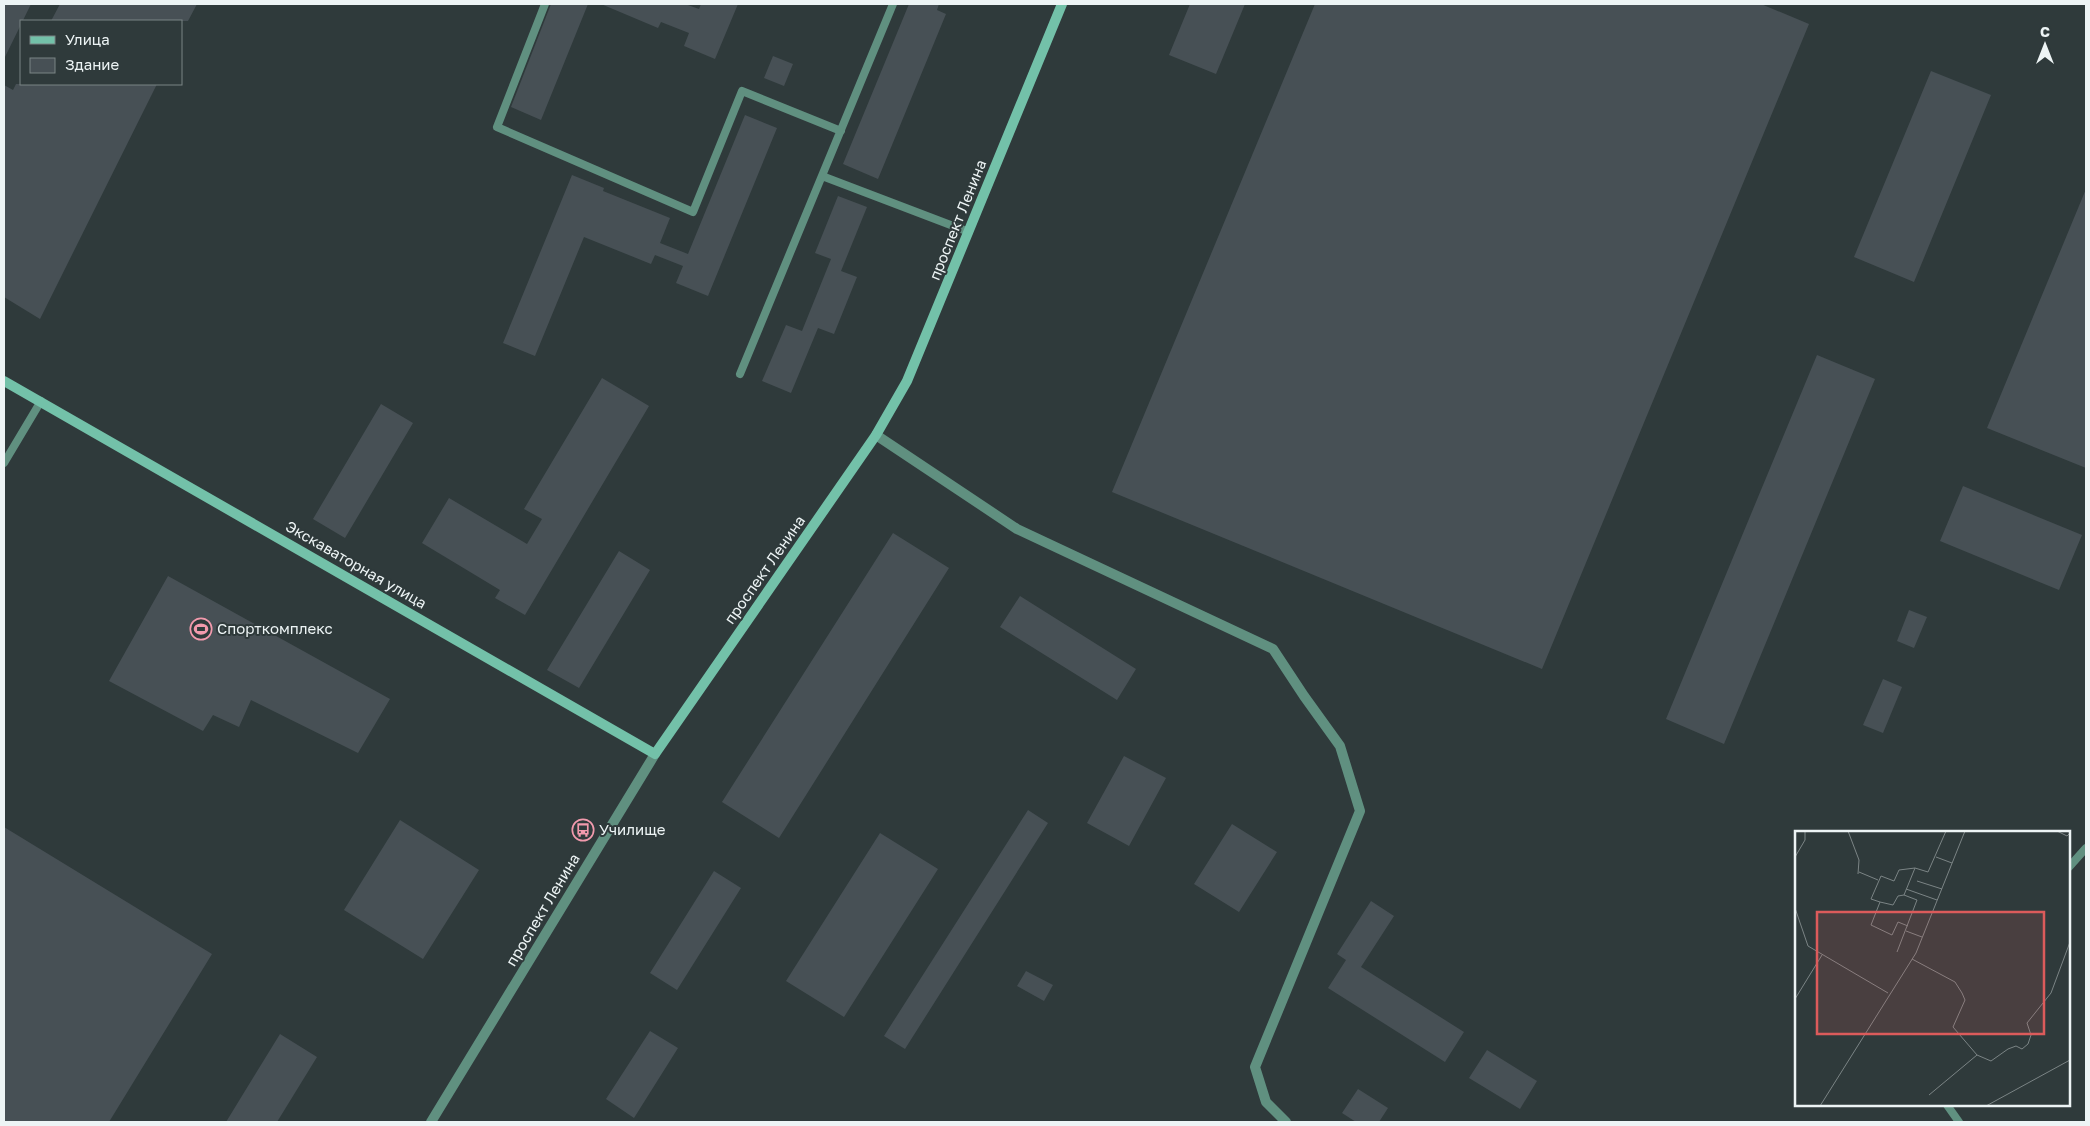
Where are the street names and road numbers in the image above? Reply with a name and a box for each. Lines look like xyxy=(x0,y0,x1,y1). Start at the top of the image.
street label: проспект Ленина xyxy=(925,157,989,282)
street label: проспект Ленина xyxy=(720,512,808,627)
street label: Экскаваторная улица xyxy=(283,516,430,612)
street label: проспект Ленина xyxy=(501,850,583,969)

